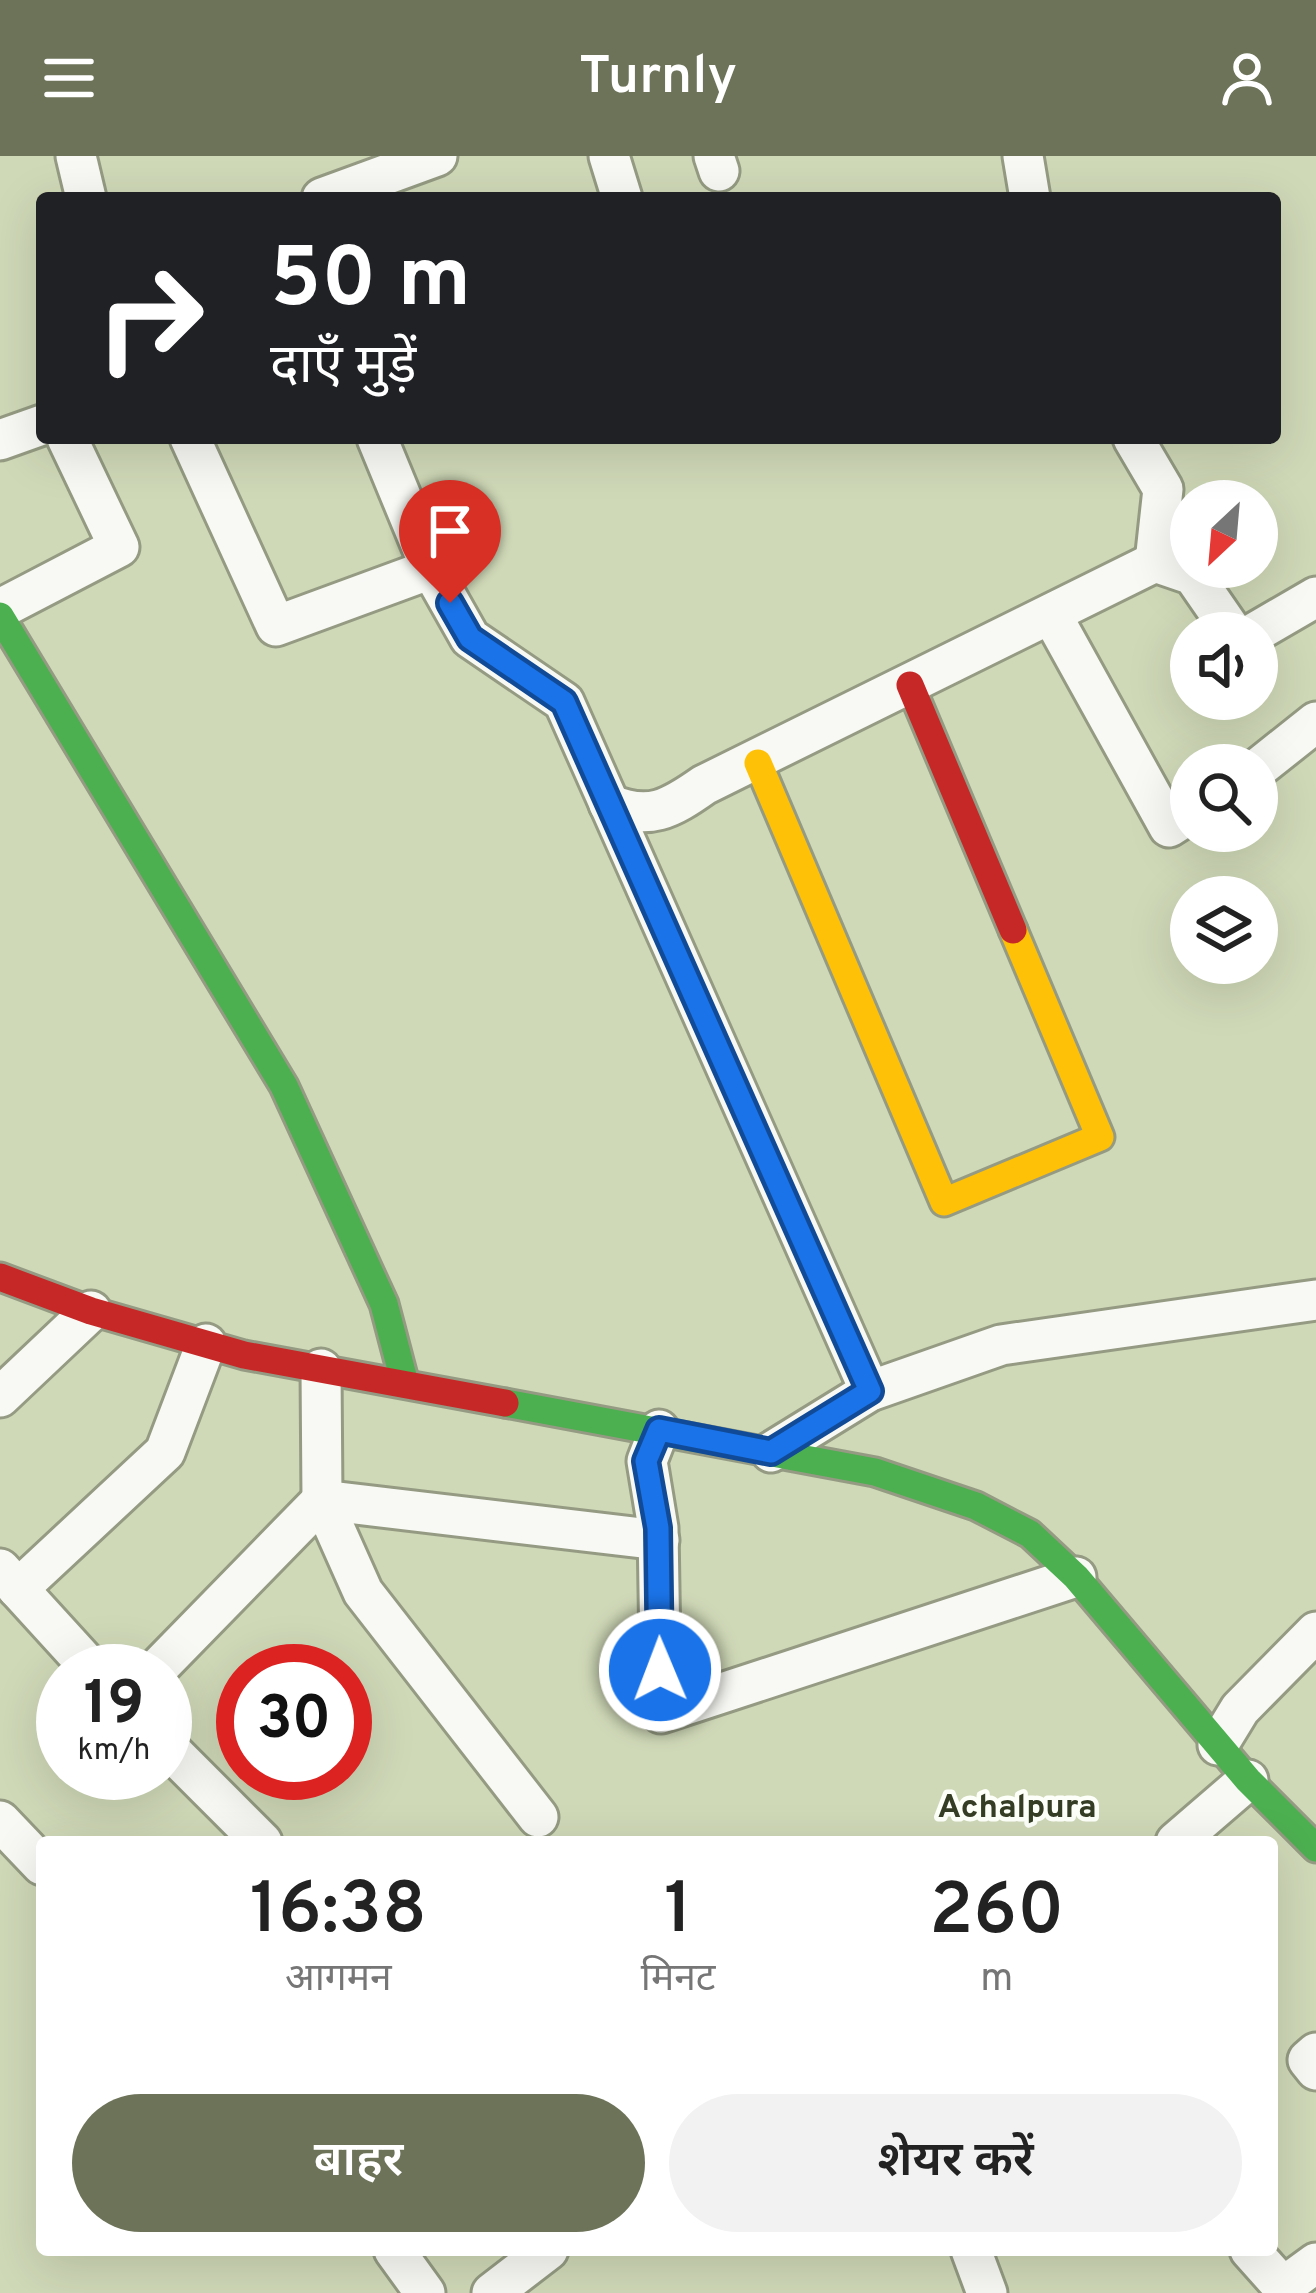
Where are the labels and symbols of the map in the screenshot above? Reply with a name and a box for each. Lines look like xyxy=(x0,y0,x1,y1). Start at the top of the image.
pin xyxy=(399,480,501,603)
north arrow xyxy=(1170,480,1278,588)
position arrow xyxy=(597,1607,723,1733)
speed limit sign: 30 xyxy=(216,1644,372,1800)
district label: Achalpura xyxy=(937,1788,1097,1830)

